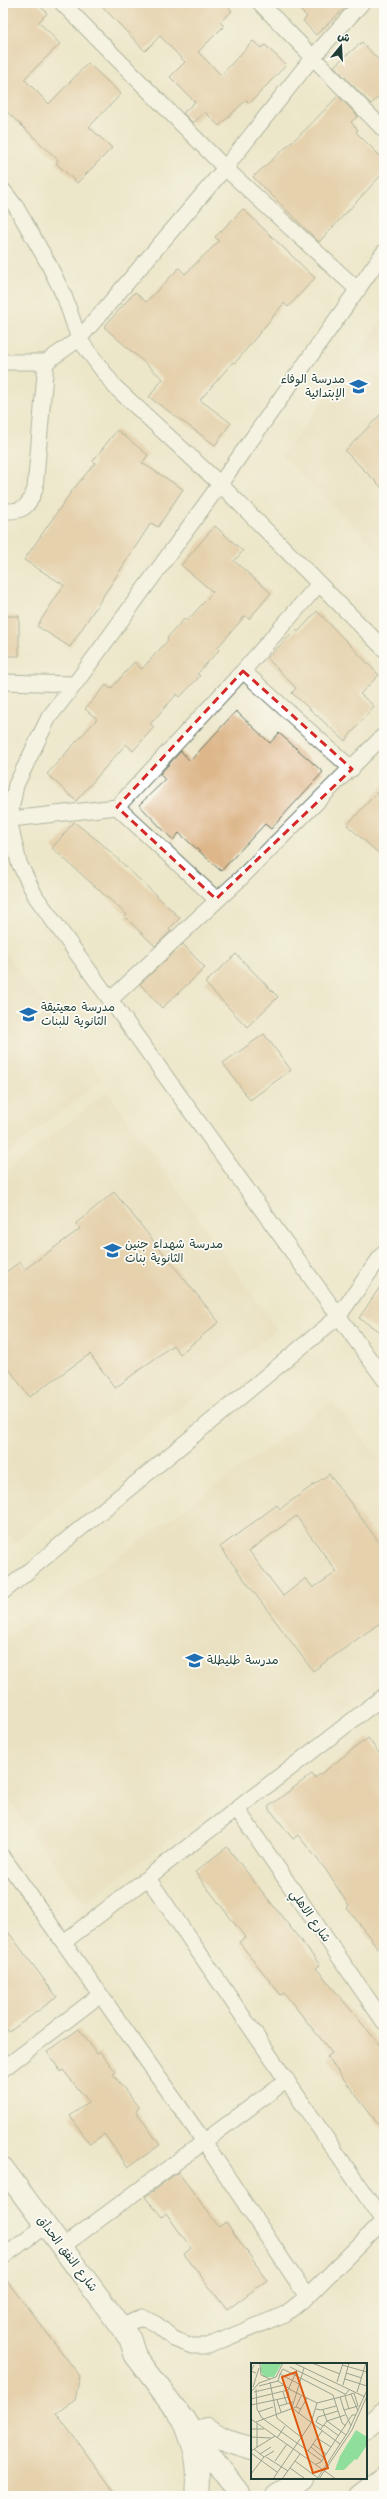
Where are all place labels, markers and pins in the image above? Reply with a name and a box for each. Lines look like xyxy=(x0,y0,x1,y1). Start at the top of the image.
place label: مدرسة الوفاء الإبتدائية xyxy=(280,371,345,402)
school or university icon: مدرسة الوفاء الإبتدائية xyxy=(348,376,368,396)
place label: مدرسة معيتيقة الثانوية للبنات xyxy=(41,999,115,1030)
school or university icon: مدرسة معيتيقة الثانوية للبنات xyxy=(18,1004,38,1024)
place label: مدرسة شهداء جنين الثانوية بنات xyxy=(125,1236,223,1267)
school or university icon: مدرسة شهداء جنين الثانوية بنات xyxy=(102,1241,122,1261)
school or university icon: مدرسة طليطلة xyxy=(184,1650,204,1670)
place label: مدرسة طليطلة xyxy=(207,1652,279,1669)

